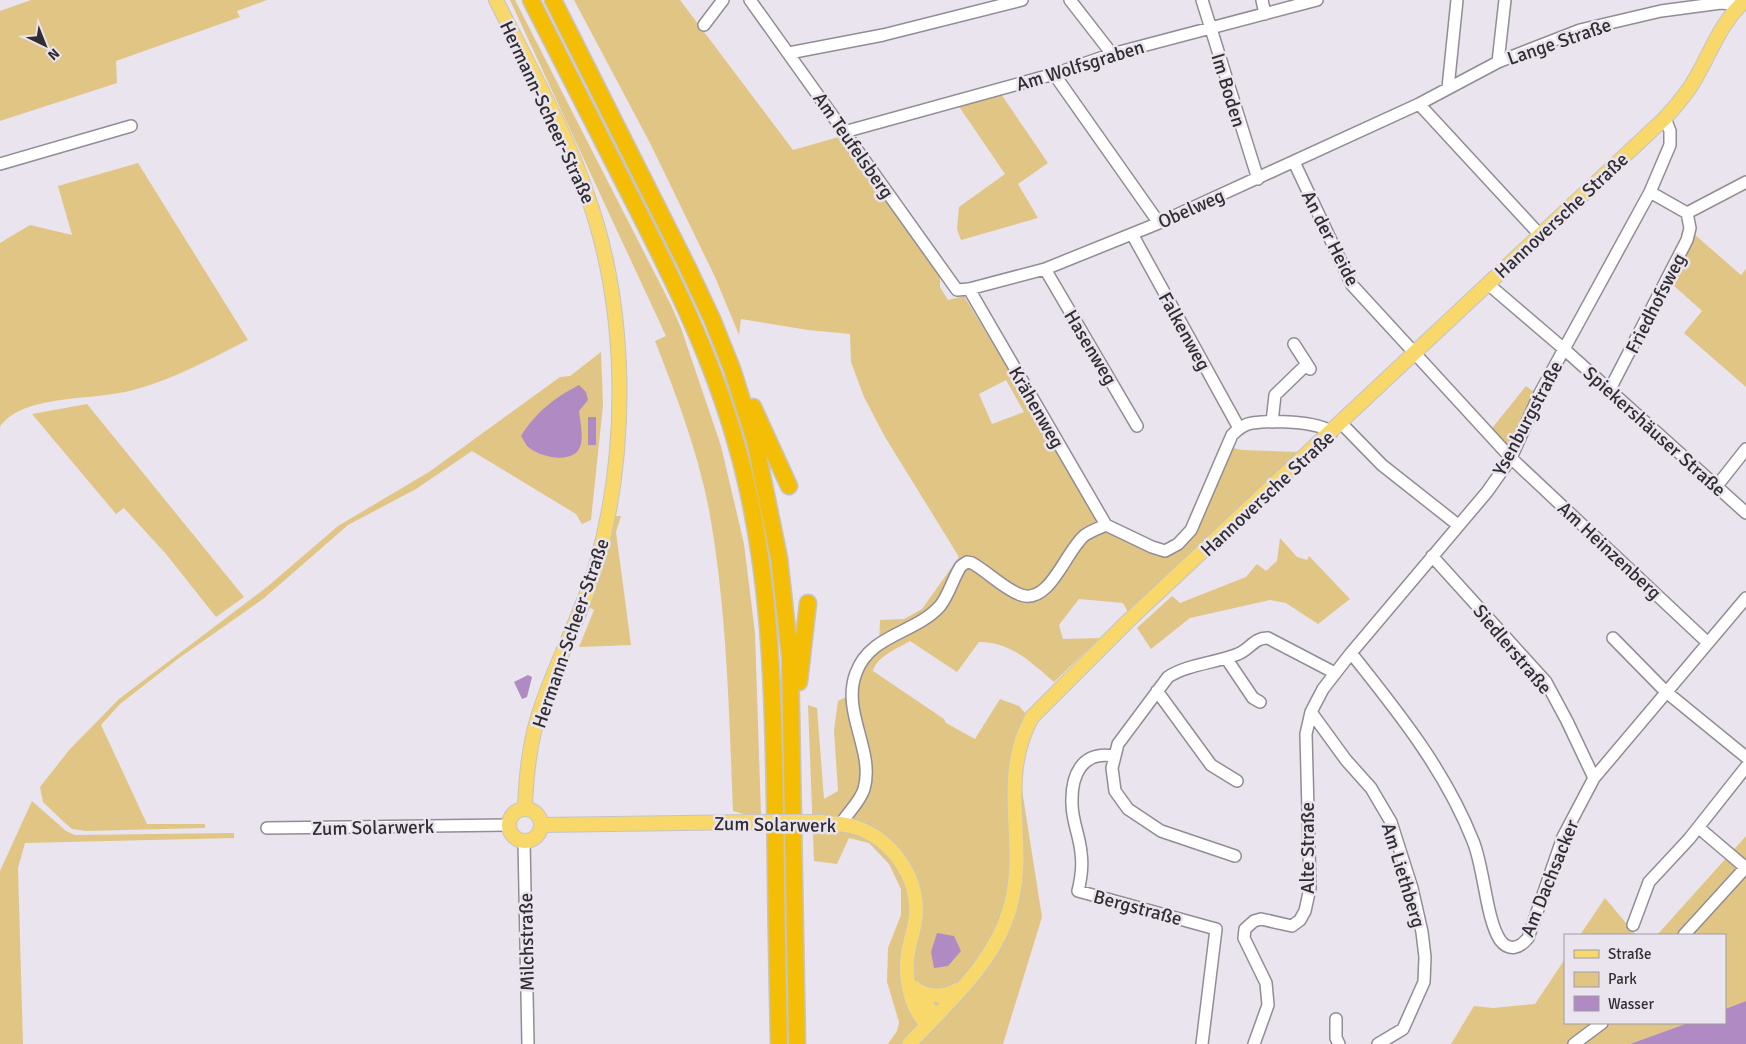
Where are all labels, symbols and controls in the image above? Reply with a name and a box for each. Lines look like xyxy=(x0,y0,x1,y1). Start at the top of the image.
street label: Lange Straße xyxy=(1504,13,1615,71)
street label: Hermann-Scheer-Straße xyxy=(494,17,600,208)
north arrow xyxy=(20,20,70,70)
street label: Am Wolfsgraben xyxy=(1013,35,1147,97)
text: N xyxy=(44,45,63,64)
street label: Im Boden xyxy=(1205,50,1251,130)
street label: Am Teufelsberg xyxy=(808,88,899,203)
street label: Hannoversche Straße xyxy=(1490,148,1634,284)
street label: Obelweg xyxy=(1154,184,1228,234)
street label: An der Heide xyxy=(1296,187,1364,290)
street label: Friedhofsweg xyxy=(1620,249,1691,358)
street label: Falkenweg xyxy=(1153,288,1216,375)
street label: Hasenweg xyxy=(1058,306,1122,389)
street label: Ysenburgstraße xyxy=(1488,357,1568,480)
street label: Spiekershäuser Straße xyxy=(1578,361,1731,502)
street label: Krähenweg xyxy=(1003,362,1069,453)
street label: Hannoversche Straße xyxy=(1196,426,1340,562)
street label: Am Heinzenberg xyxy=(1552,497,1666,605)
street label: Hermann-Scheer-Straße xyxy=(527,535,615,731)
street label: Siedlerstraße xyxy=(1468,600,1557,700)
street label: Alte Straße xyxy=(1296,802,1320,894)
street label: Zum Solarwerk xyxy=(714,812,837,838)
street label: Zum Solarwerk xyxy=(312,815,435,841)
street label: Am Dachsacker xyxy=(1515,816,1584,941)
street label: Am Liethberg xyxy=(1376,820,1430,931)
street label: Bergstraße xyxy=(1091,885,1185,931)
street label: Milchstraße xyxy=(514,893,540,991)
legend xyxy=(1564,934,1726,1024)
text: Straße xyxy=(1608,945,1652,963)
text: Park xyxy=(1608,970,1637,988)
text: Wasser xyxy=(1608,995,1654,1013)

